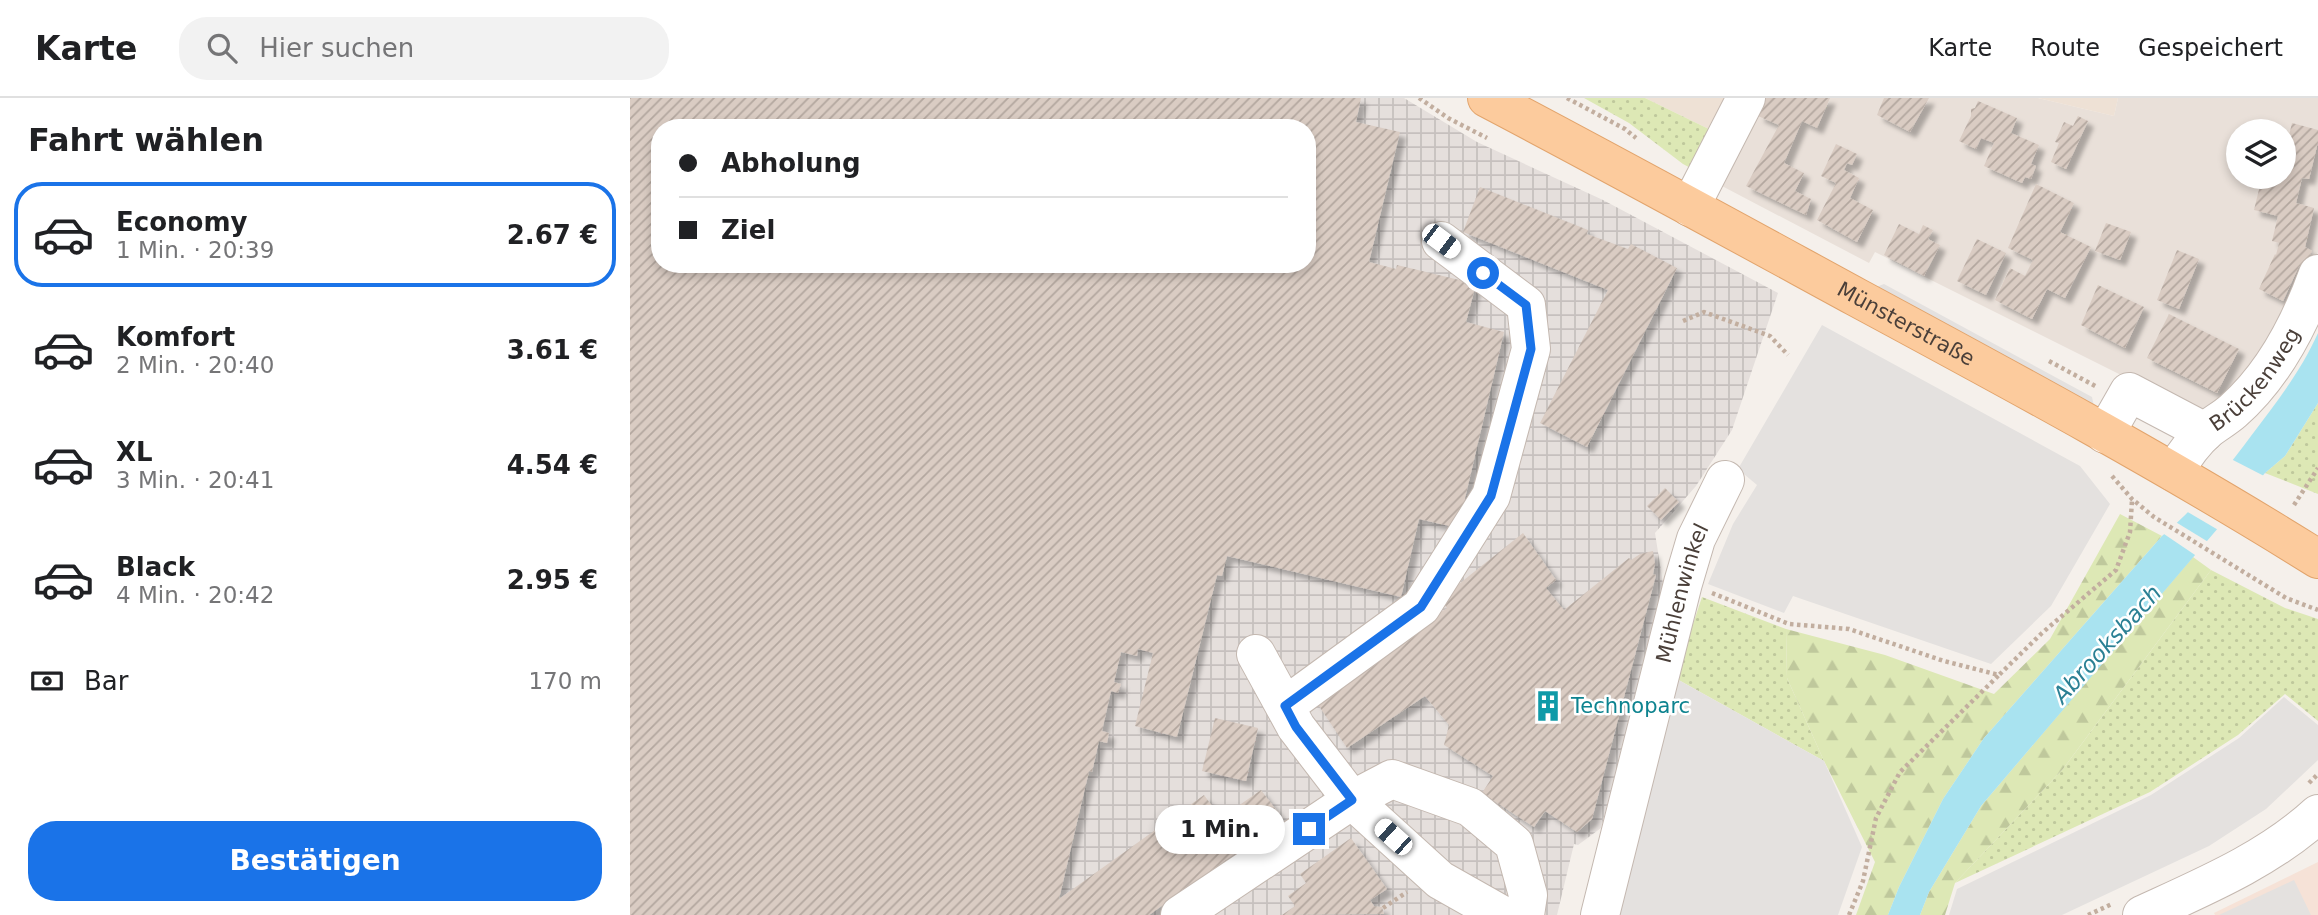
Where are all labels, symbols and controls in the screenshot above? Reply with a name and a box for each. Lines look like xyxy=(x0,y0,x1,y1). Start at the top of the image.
search box xyxy=(179,17,669,80)
text: Karte xyxy=(35,29,137,68)
icon: search xyxy=(203,29,241,67)
text: Hier suchen xyxy=(259,33,414,63)
text: Karte xyxy=(1928,34,1992,62)
text: Route xyxy=(2030,34,2100,62)
text: Gespeichert xyxy=(2138,34,2283,62)
map controls xyxy=(2226,119,2296,189)
button: layers xyxy=(2226,119,2296,189)
text: Fahrt wählen xyxy=(28,121,264,159)
text: Abholung xyxy=(721,148,861,178)
icon: car xyxy=(32,203,95,266)
text: Economy xyxy=(116,207,247,237)
text: Ziel xyxy=(721,215,775,245)
text: 2.67 € xyxy=(507,220,598,250)
car xyxy=(1418,220,1465,262)
text: 1 Min. · 20:39 xyxy=(116,237,274,263)
route start xyxy=(1467,257,1499,289)
street label: Münsterstraße xyxy=(1833,277,1979,371)
icon: car xyxy=(32,318,95,381)
text: Komfort xyxy=(116,322,235,352)
street label: Brückenweg xyxy=(2205,324,2305,436)
text: 3.61 € xyxy=(507,335,598,365)
text: 2 Min. · 20:40 xyxy=(116,352,274,378)
icon: car xyxy=(32,433,95,496)
text: XL xyxy=(116,437,153,467)
text: 4.54 € xyxy=(507,450,598,480)
text: 3 Min. · 20:41 xyxy=(116,467,274,493)
street label: Mühlenwinkel xyxy=(1651,520,1714,665)
icon: car xyxy=(32,548,95,611)
text: Black xyxy=(116,552,195,582)
text: 2.95 € xyxy=(507,565,598,595)
water label: Abrooksbach xyxy=(2046,580,2167,710)
text: 4 Min. · 20:42 xyxy=(116,582,274,608)
icon: cash xyxy=(28,662,66,700)
text: Bar xyxy=(84,666,128,696)
text: 170 m xyxy=(528,668,602,694)
building icon: Technoparc xyxy=(1531,689,1565,723)
place label: Technoparc xyxy=(1570,694,1690,718)
callout: 1 Min. xyxy=(1155,804,1284,854)
route end xyxy=(1293,813,1325,845)
car xyxy=(1371,815,1416,859)
text: 1 Min. xyxy=(1180,816,1260,842)
button: Bestätigen xyxy=(28,821,602,901)

